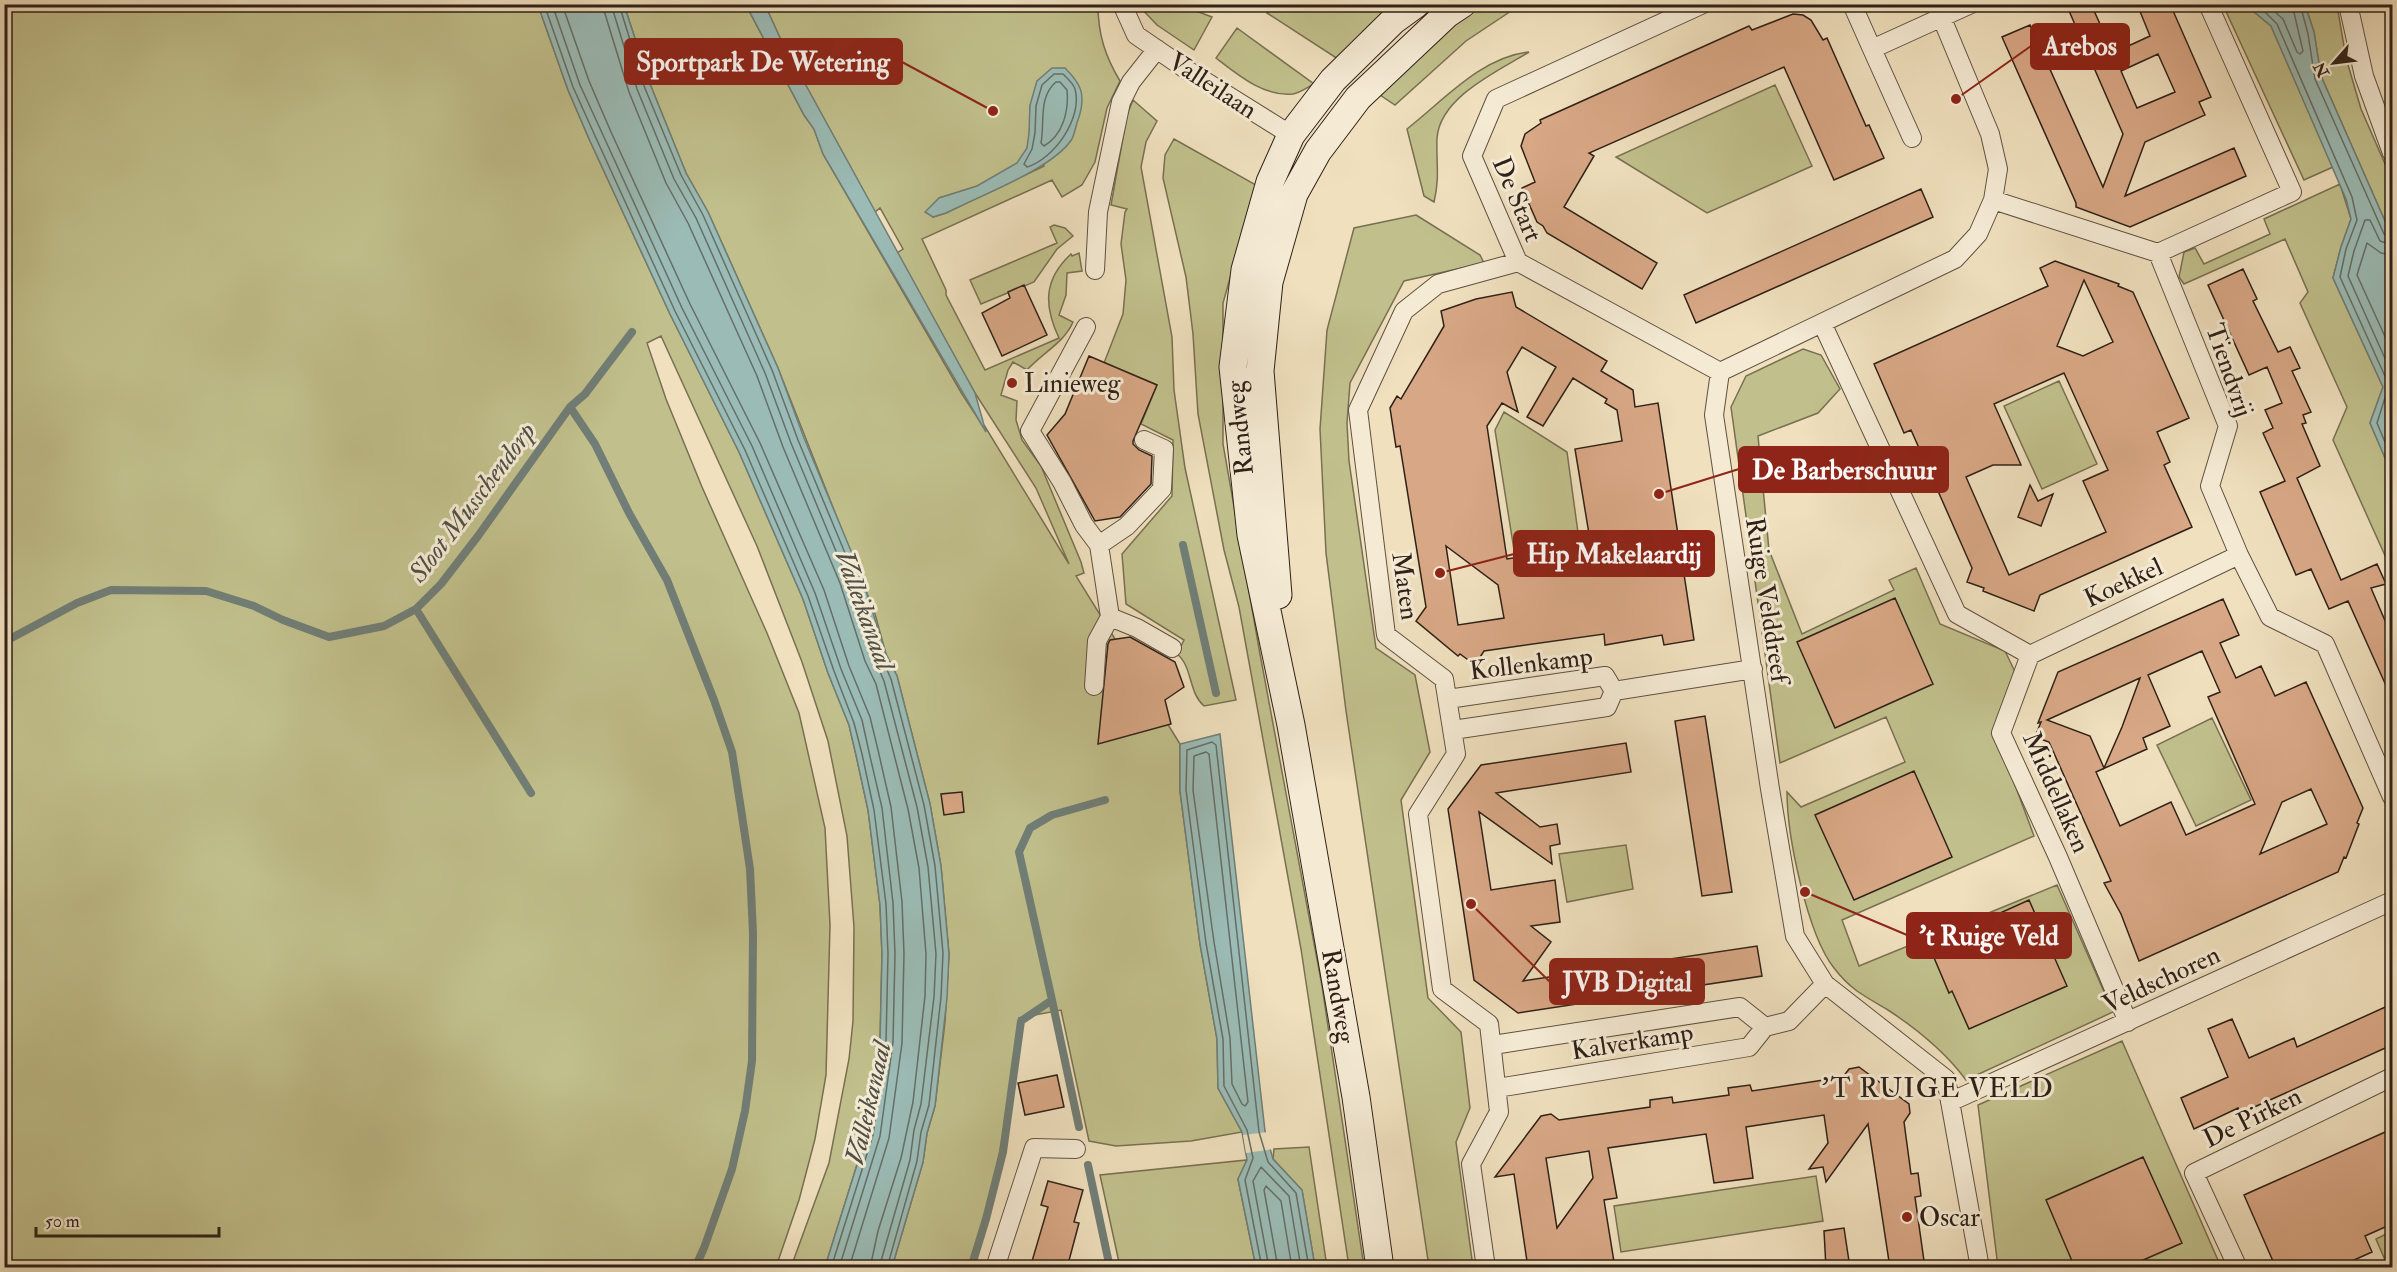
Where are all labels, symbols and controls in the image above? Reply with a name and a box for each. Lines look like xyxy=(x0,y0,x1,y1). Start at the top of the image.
callout: Arebos xyxy=(2031,24,2129,69)
text: Arebos xyxy=(2042,30,2117,63)
north arrow xyxy=(2304,33,2364,93)
callout: Sportpark De Wetering xyxy=(625,39,902,84)
street label: Valleilaan xyxy=(1162,45,1263,126)
text: Sportpark De Wetering xyxy=(636,46,892,80)
text: N xyxy=(2309,58,2334,81)
street label: De Start xyxy=(1485,152,1549,247)
street label: Tiendvrij xyxy=(2198,319,2260,421)
place label: Linieweg xyxy=(1024,368,1122,400)
marker: Linieweg xyxy=(1005,376,1019,390)
street label: Randweg xyxy=(1219,378,1261,477)
water label: Sloot Musschendorp xyxy=(401,416,543,590)
callout: De Barberschuur xyxy=(1739,447,1948,492)
text: De Barberschuur xyxy=(1752,454,1937,487)
street label: Ruige Velddreef xyxy=(1738,515,1796,689)
callout: Hip Makelaardij xyxy=(1514,531,1714,576)
text: Hip Makelaardij xyxy=(1526,538,1702,572)
water label: Valleikanaal xyxy=(828,546,902,677)
street label: Maten xyxy=(1384,550,1426,622)
street label: Koekkel xyxy=(2079,551,2168,615)
street label: Kollenkamp xyxy=(1468,641,1595,688)
street label: Middellaken xyxy=(2015,727,2097,858)
callout: 't Ruige Veld xyxy=(1907,913,2071,958)
text: 't Ruige Veld xyxy=(1919,920,2060,954)
street label: Veldschoren xyxy=(2098,939,2225,1021)
street label: Randweg xyxy=(1314,947,1362,1047)
callout: JVB Digital xyxy=(1550,959,1704,1004)
text: JVB Digital xyxy=(1560,966,1693,1000)
street label: Kalverkamp xyxy=(1569,1017,1696,1068)
water label: Valleikanaal xyxy=(838,1036,899,1168)
district label: 'T RUIGE VELD xyxy=(1822,1072,2054,1105)
street label: De Pirken xyxy=(2198,1080,2307,1155)
scale bar xyxy=(36,1200,219,1238)
place label: Oscar xyxy=(1919,1202,1980,1234)
text: 50 m xyxy=(45,1210,80,1233)
marker: Oscar xyxy=(1900,1210,1914,1224)

